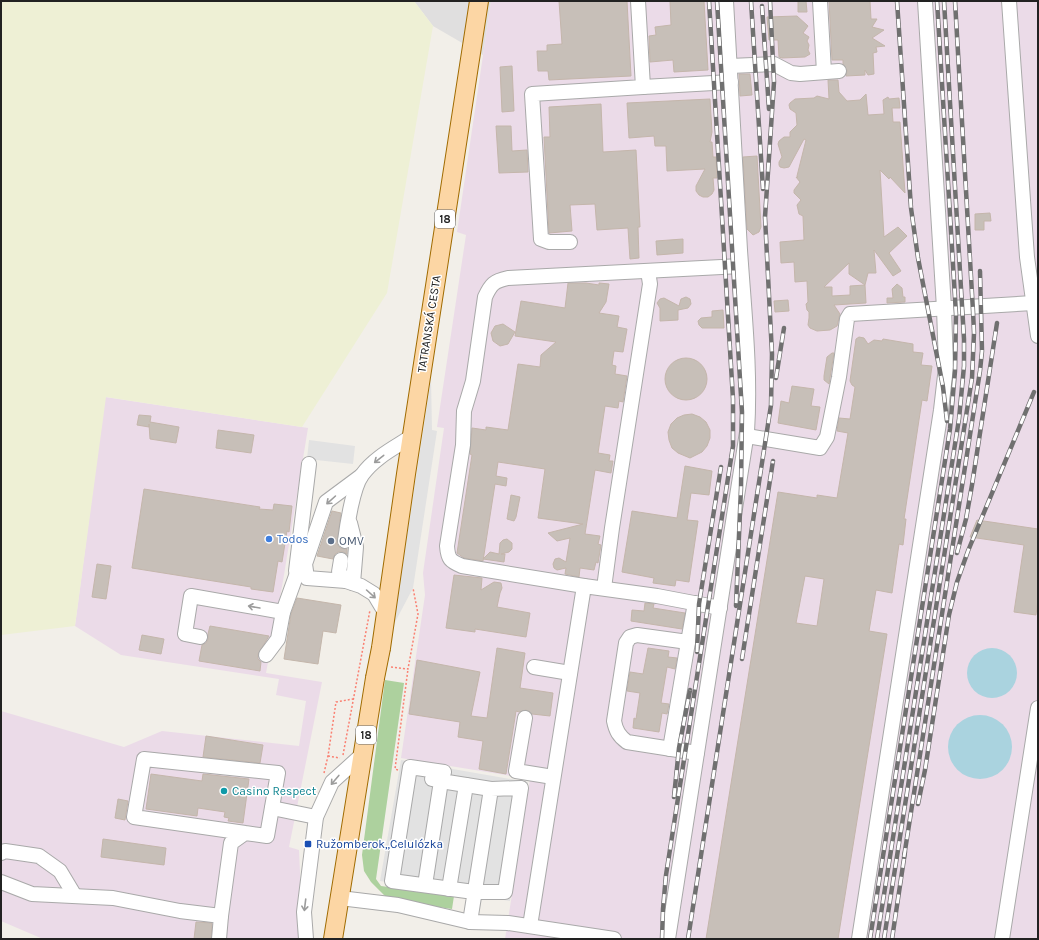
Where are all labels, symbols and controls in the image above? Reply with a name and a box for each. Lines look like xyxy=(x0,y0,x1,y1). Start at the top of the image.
road number: 18 xyxy=(435,210,455,228)
street label: TATRANSKÁ CESTA xyxy=(413,274,444,374)
one-way arrow xyxy=(373,454,384,463)
one-way arrow xyxy=(326,495,336,504)
place label: Todos xyxy=(277,532,309,546)
marker: Todos xyxy=(264,534,274,544)
place label: OMV xyxy=(339,534,364,548)
marker: OMV xyxy=(326,536,336,546)
one-way arrow xyxy=(366,590,376,599)
one-way arrow xyxy=(248,603,261,611)
road number: 18 xyxy=(356,726,376,744)
one-way arrow xyxy=(330,775,339,786)
place label: Casino Respect xyxy=(232,784,317,798)
marker: Casino Respect xyxy=(219,786,229,796)
place label: Ružomberok,,Celulózka xyxy=(316,837,443,851)
marker: Ružomberok,,Celulózka xyxy=(303,839,313,849)
one-way arrow xyxy=(301,898,309,911)

